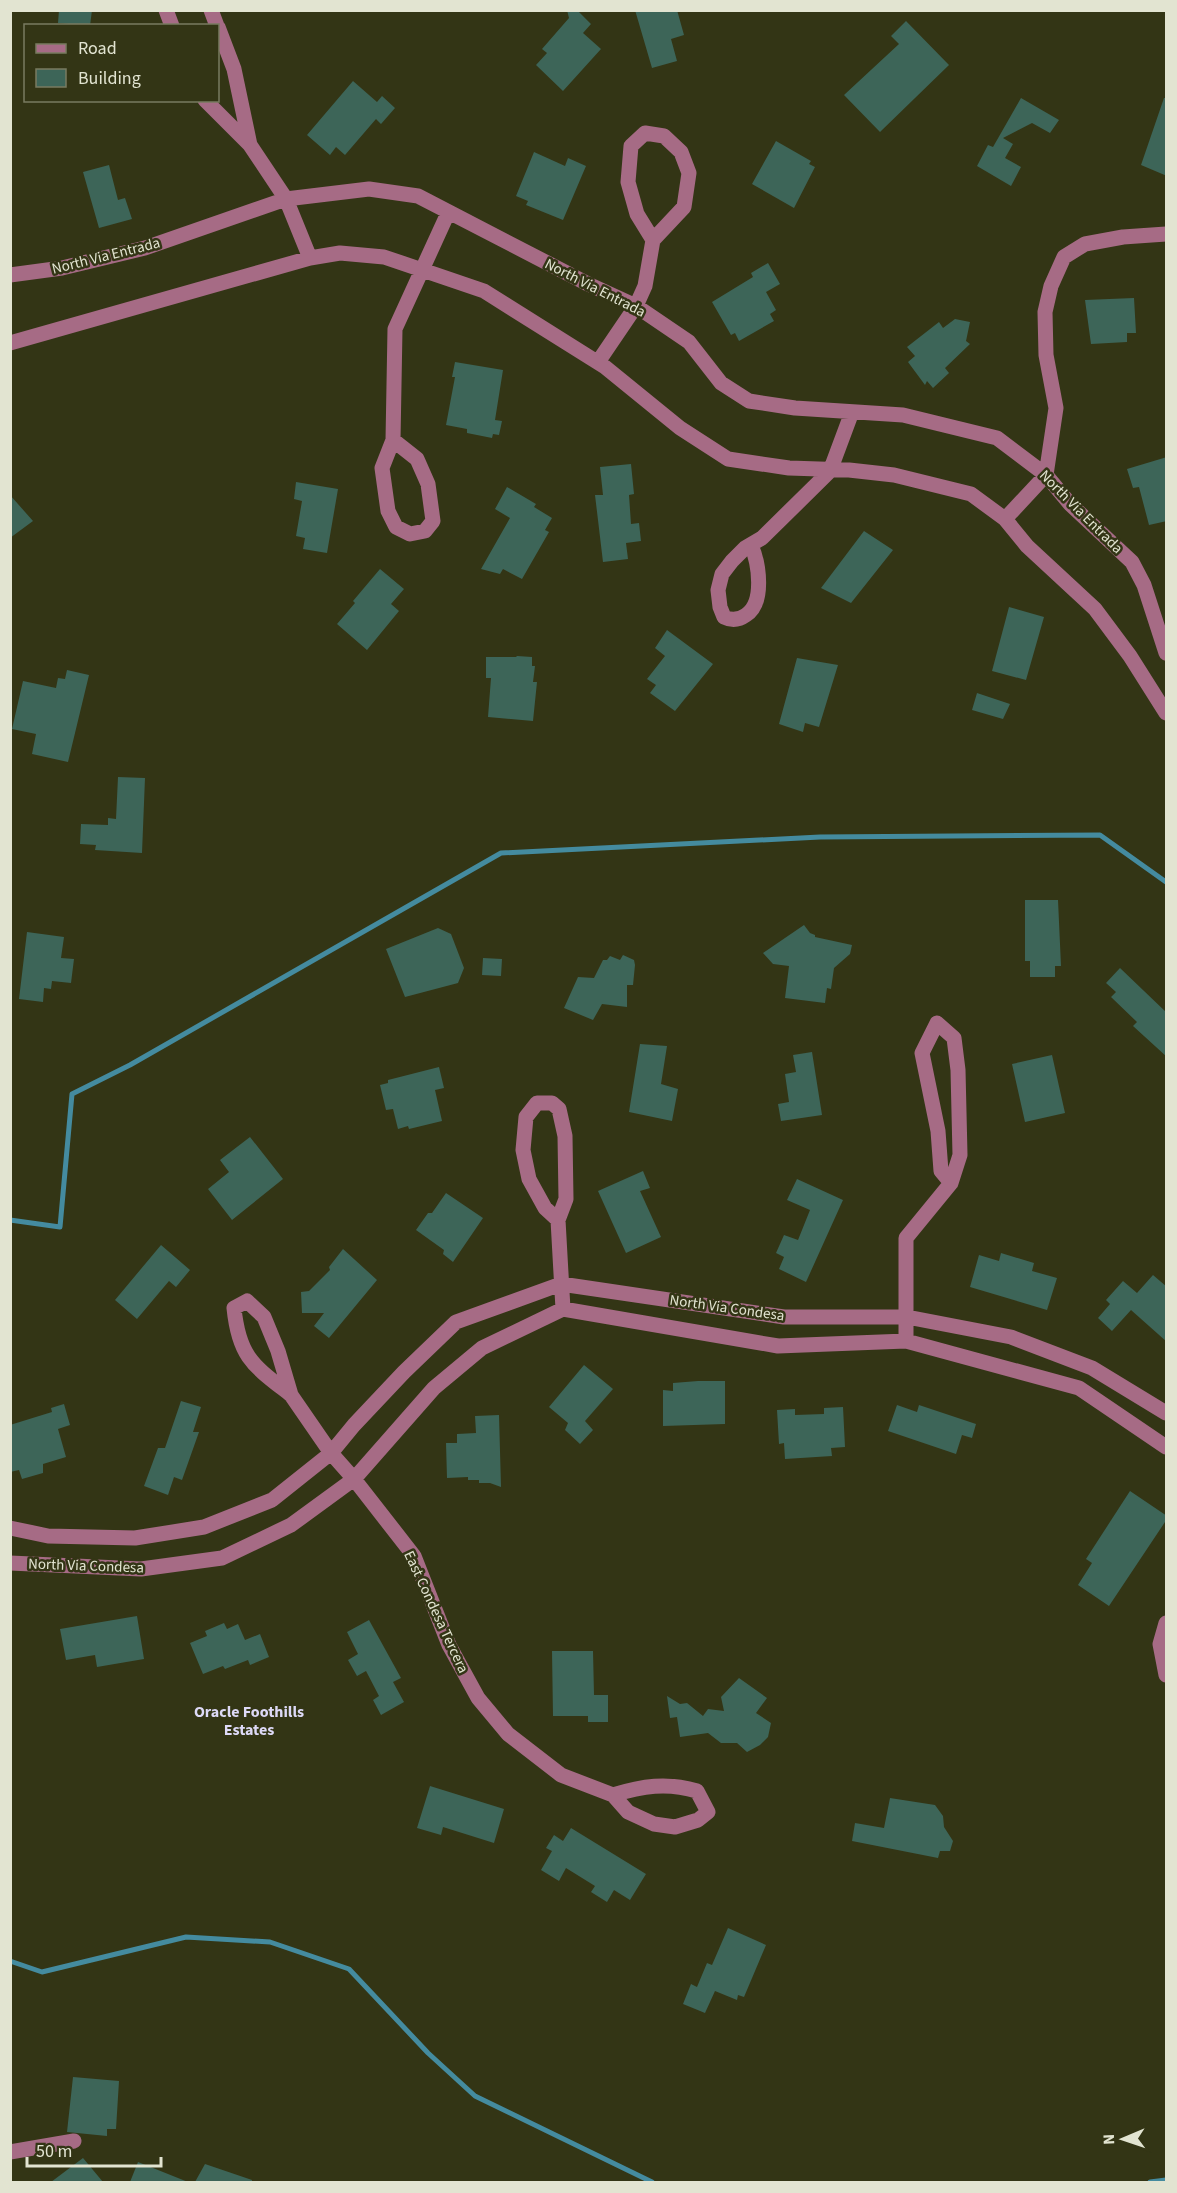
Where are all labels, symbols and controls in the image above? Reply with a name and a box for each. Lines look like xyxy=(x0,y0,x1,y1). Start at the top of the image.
legend xyxy=(24,24,219,102)
text: Road xyxy=(78,36,117,61)
text: Building xyxy=(78,66,141,91)
street label: North Via Entrada xyxy=(50,232,162,280)
street label: North Via Entrada xyxy=(541,254,649,322)
street label: North Via Entrada xyxy=(1034,465,1128,559)
street label: North Via Condesa xyxy=(668,1290,786,1326)
street label: East Condesa Tercera xyxy=(398,1547,474,1677)
street label: North Via Condesa xyxy=(28,1553,144,1579)
district label: Oracle Foothills Estates xyxy=(194,1701,304,1741)
north arrow xyxy=(1093,2109,1153,2169)
scale bar xyxy=(27,2130,160,2168)
text: N xyxy=(1098,2134,1120,2145)
text: 50 m xyxy=(36,2139,72,2164)

